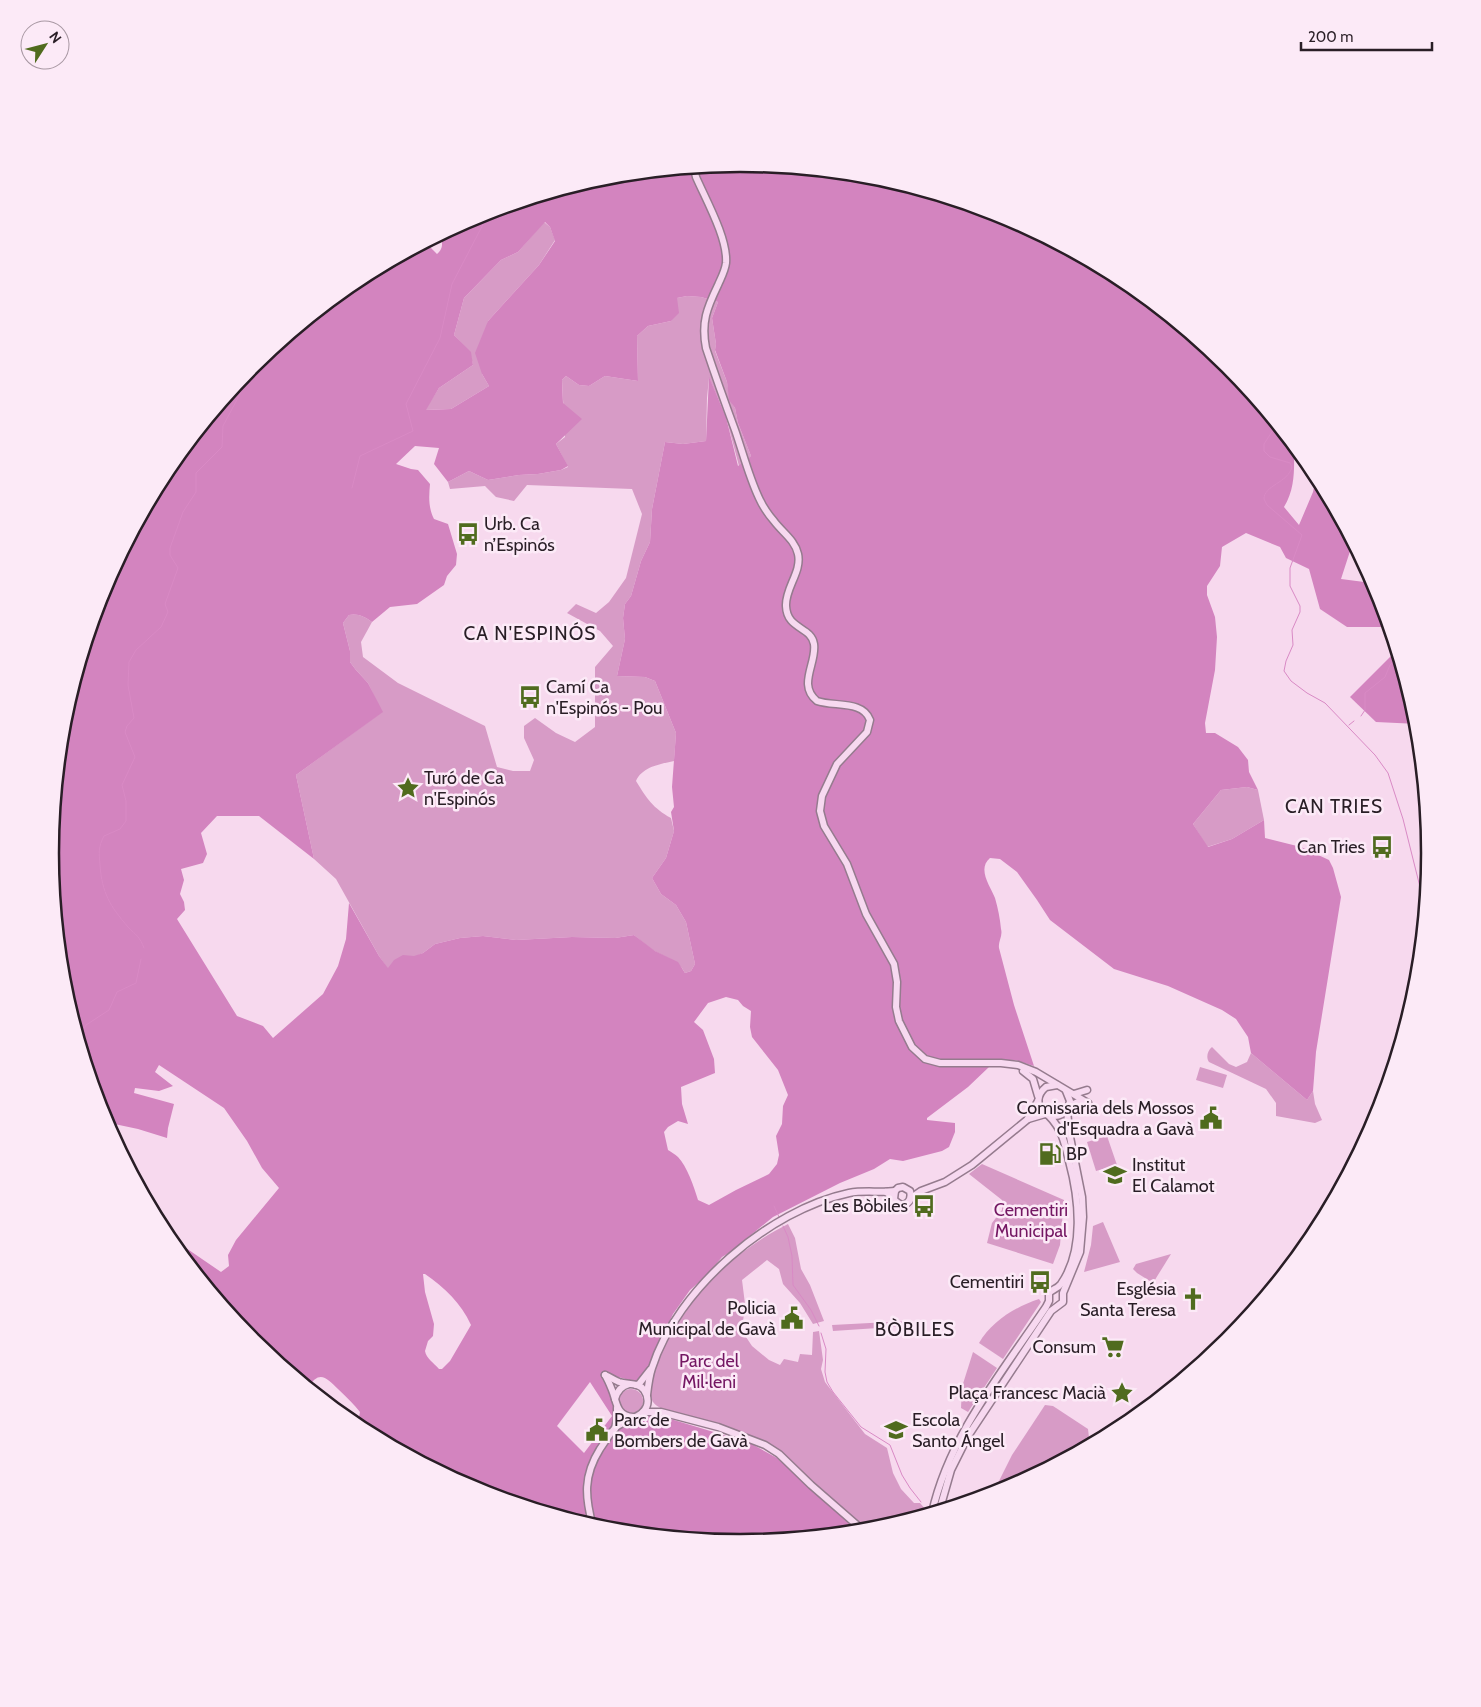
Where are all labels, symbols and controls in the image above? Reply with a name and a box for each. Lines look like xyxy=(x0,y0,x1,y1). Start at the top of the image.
north arrow xyxy=(20,20,70,70)
scale bar xyxy=(1301,20,1432,52)
text: N xyxy=(45,28,66,47)
text: 200 m xyxy=(1308,28,1353,46)
place label: Urb. Ca n’Espinós xyxy=(484,513,555,556)
bus stop icon: Urb. Ca n’Espinós xyxy=(455,521,481,547)
district label: CA N'ESPINÓS xyxy=(464,621,596,645)
place label: Camí Ca n'Espinós - Pou xyxy=(546,676,663,719)
bus stop icon: Camí Ca n'Espinós - Pou xyxy=(517,684,543,710)
place label: Turó de Ca n'Espinós xyxy=(424,767,504,810)
place icon: Turó de Ca n'Espinós xyxy=(395,775,421,801)
district label: CAN TRIES xyxy=(1285,795,1383,818)
bus stop icon: Can Tries xyxy=(1369,834,1395,860)
place label: Can Tries xyxy=(1297,836,1365,858)
place label: Comissaria dels Mossos d'Esquadra a Gavà xyxy=(1016,1097,1194,1140)
public building icon: Comissaria dels Mossos d'Esquadra a Gavà xyxy=(1198,1105,1224,1131)
fuel station icon: BP xyxy=(1037,1141,1063,1167)
place label: BP xyxy=(1066,1143,1087,1165)
place label: Institut El Calamot xyxy=(1132,1154,1215,1197)
school or university icon: Institut El Calamot xyxy=(1102,1162,1128,1188)
bus stop icon: Les Bòbiles xyxy=(911,1193,937,1219)
place label: Les Bòbiles xyxy=(823,1195,908,1217)
park label: Cementiri Municipal xyxy=(994,1199,1068,1242)
bus stop icon: Cementiri xyxy=(1027,1269,1053,1295)
place label: Cementiri xyxy=(950,1271,1024,1293)
place label: Església Santa Teresa xyxy=(1080,1278,1176,1321)
church icon: Església Santa Teresa xyxy=(1180,1286,1206,1312)
place label: Policia Municipal de Gavà xyxy=(638,1297,776,1340)
public building icon: Policia Municipal de Gavà xyxy=(779,1305,805,1331)
district label: BÒBILES xyxy=(875,1317,955,1341)
supermarket icon: Consum xyxy=(1100,1334,1126,1360)
place label: Consum xyxy=(1033,1336,1096,1358)
park label: Parc del Mil·leni xyxy=(679,1350,740,1393)
place icon: Plaça Francesc Macià xyxy=(1109,1380,1135,1406)
place label: Plaça Francesc Macià xyxy=(948,1382,1106,1404)
place label: Parc de Bombers de Gavà xyxy=(614,1409,748,1452)
place label: Escola Santo Ángel xyxy=(912,1409,1005,1452)
public building icon: Parc de Bombers de Gavà xyxy=(584,1417,610,1443)
school or university icon: Escola Santo Ángel xyxy=(883,1417,909,1443)

